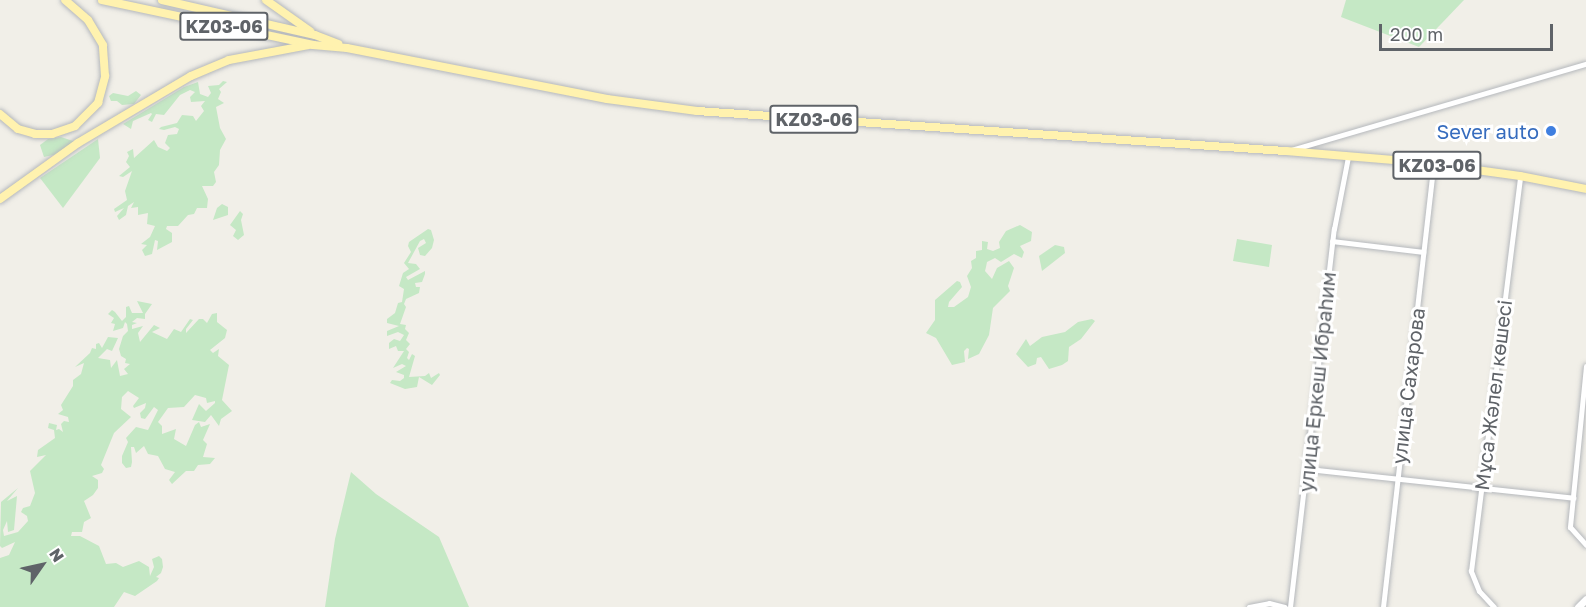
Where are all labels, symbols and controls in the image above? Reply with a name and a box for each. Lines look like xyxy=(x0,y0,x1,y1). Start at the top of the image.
road number: KZ03-06 xyxy=(179,11,269,41)
scale bar xyxy=(1382,12,1556,50)
text: 200 m xyxy=(1390,23,1443,45)
road number: KZ03-06 xyxy=(769,104,859,134)
place label: Sever auto xyxy=(1436,119,1539,143)
marker: Sever auto xyxy=(1544,124,1558,138)
road number: KZ03-06 xyxy=(1392,150,1482,180)
street label: улица Еркеш Ибраһим xyxy=(1293,271,1341,493)
street label: Мұса Жәлел көшесі xyxy=(1469,298,1517,492)
street label: улица Сахарова xyxy=(1386,306,1430,466)
north arrow xyxy=(12,535,72,595)
text: N xyxy=(45,544,69,566)

